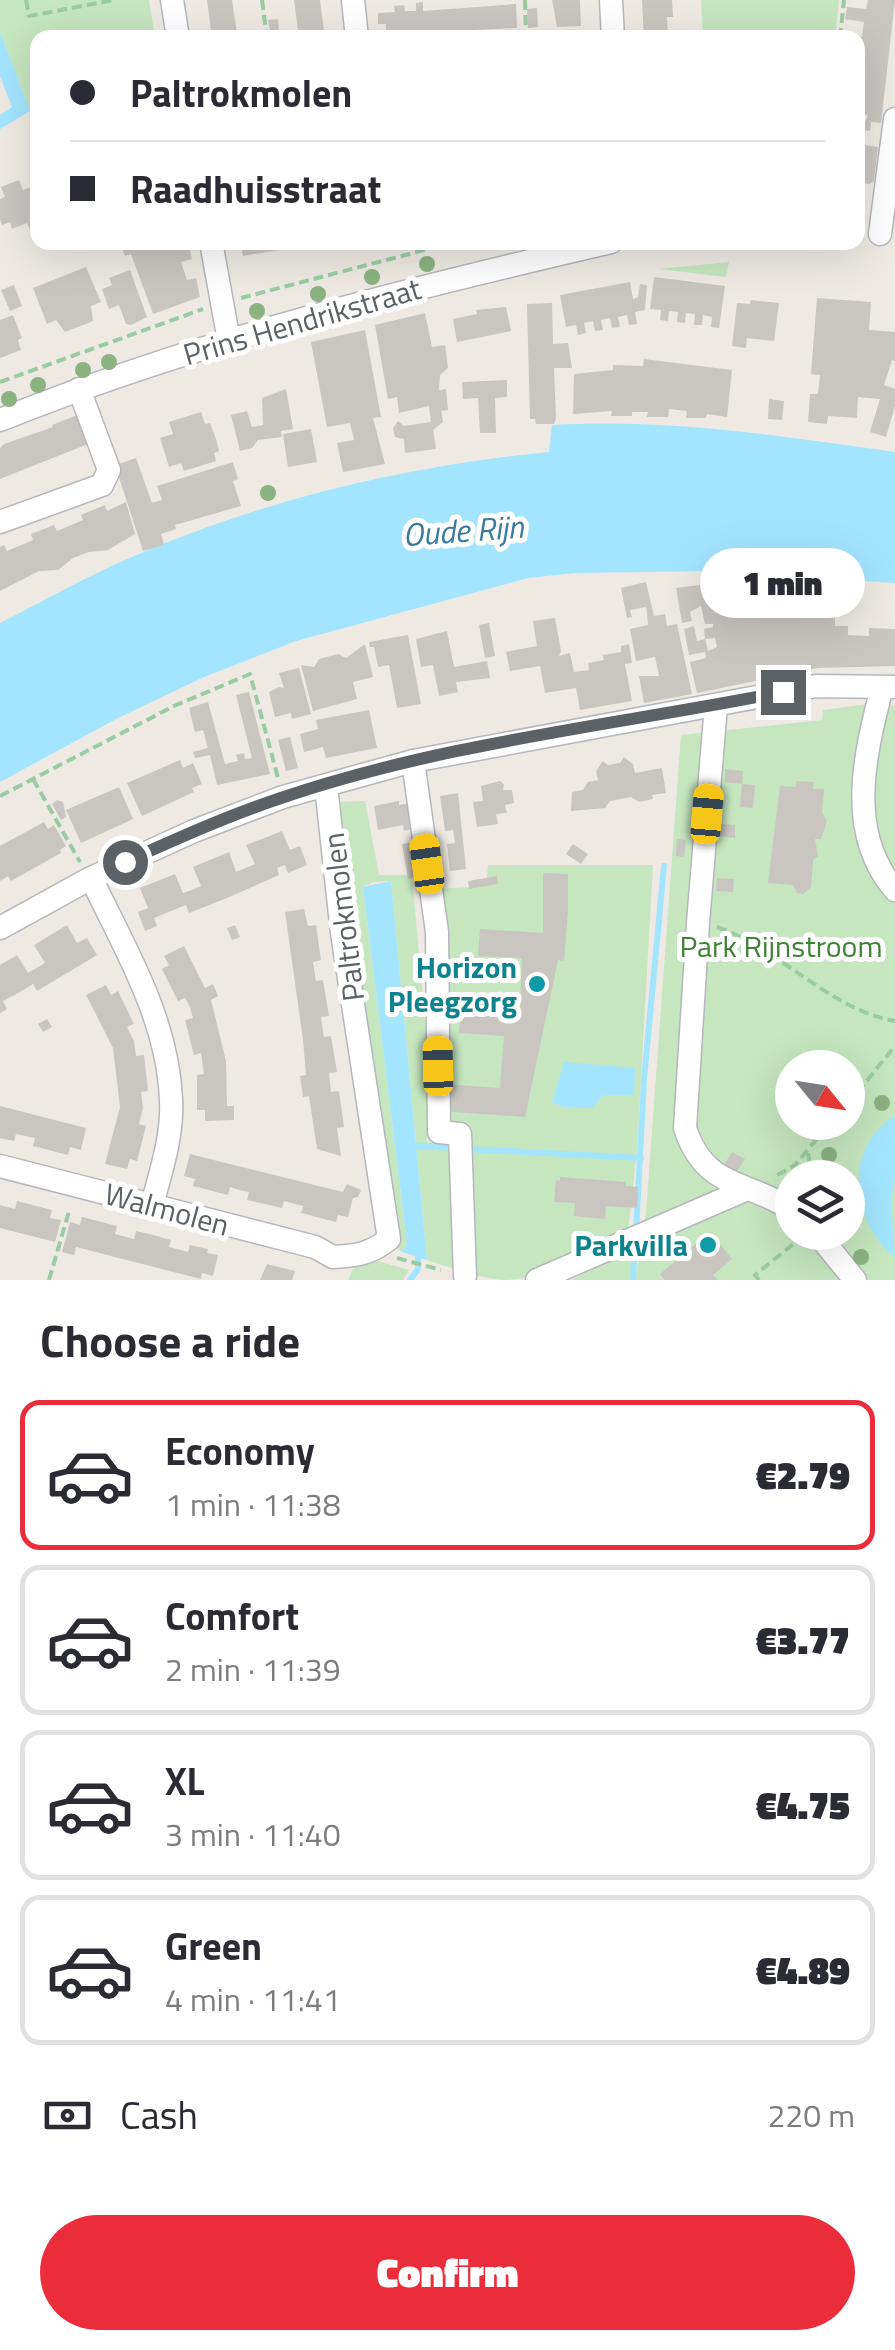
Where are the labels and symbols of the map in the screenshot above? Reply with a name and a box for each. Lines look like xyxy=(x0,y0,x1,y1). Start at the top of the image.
street label: Prins Hendrikstraat xyxy=(178,265,427,377)
water label: Oude Rijn xyxy=(401,502,526,558)
callout: 1 min xyxy=(700,547,866,617)
route end xyxy=(761,670,806,715)
car xyxy=(689,783,725,845)
street label: Paltrokmolen xyxy=(310,830,376,1004)
car xyxy=(408,832,446,896)
route start xyxy=(103,840,148,885)
park label: Park Rijnstroom xyxy=(679,923,883,969)
place label: Horizon Pleegzorg xyxy=(388,944,517,1024)
marker: Horizon Pleegzorg xyxy=(526,973,548,995)
car xyxy=(422,1036,454,1096)
north arrow xyxy=(775,1050,865,1140)
street label: Walmolen xyxy=(100,1170,234,1248)
place label: Parkvilla xyxy=(574,1222,688,1268)
marker: Parkvilla xyxy=(697,1234,719,1256)

